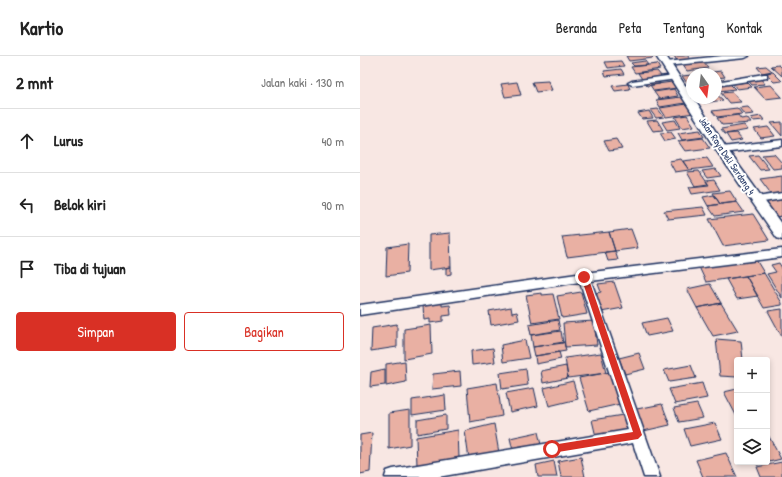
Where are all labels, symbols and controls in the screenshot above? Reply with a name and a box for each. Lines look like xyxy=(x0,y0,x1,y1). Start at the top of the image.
text: Kartio xyxy=(20,15,63,41)
text: Beranda xyxy=(556,18,597,37)
text: Peta xyxy=(619,18,641,37)
text: Tentang xyxy=(663,18,705,37)
text: Kontak xyxy=(727,18,762,37)
north arrow xyxy=(686,68,722,104)
text: 2 mnt xyxy=(16,71,53,94)
text: Jalan kaki · 130 m xyxy=(261,73,344,91)
street label: Jalan Raya Deli Serdang 4 xyxy=(696,115,758,198)
icon: ahead xyxy=(16,130,38,152)
text: Lurus xyxy=(54,130,83,151)
text: 40 m xyxy=(321,132,344,150)
icon: left xyxy=(16,194,38,216)
text: Belok kiri xyxy=(54,194,106,215)
text: 90 m xyxy=(322,196,344,214)
icon: arrive xyxy=(16,258,38,280)
text: Tiba di tujuan xyxy=(54,258,126,279)
route end xyxy=(575,268,593,286)
button: Simpan xyxy=(16,312,176,351)
button: Bagikan xyxy=(184,312,344,351)
map controls xyxy=(734,357,770,465)
button: + xyxy=(734,357,770,393)
button: − xyxy=(734,393,770,429)
button: layers xyxy=(734,429,770,465)
route start xyxy=(543,440,561,458)

